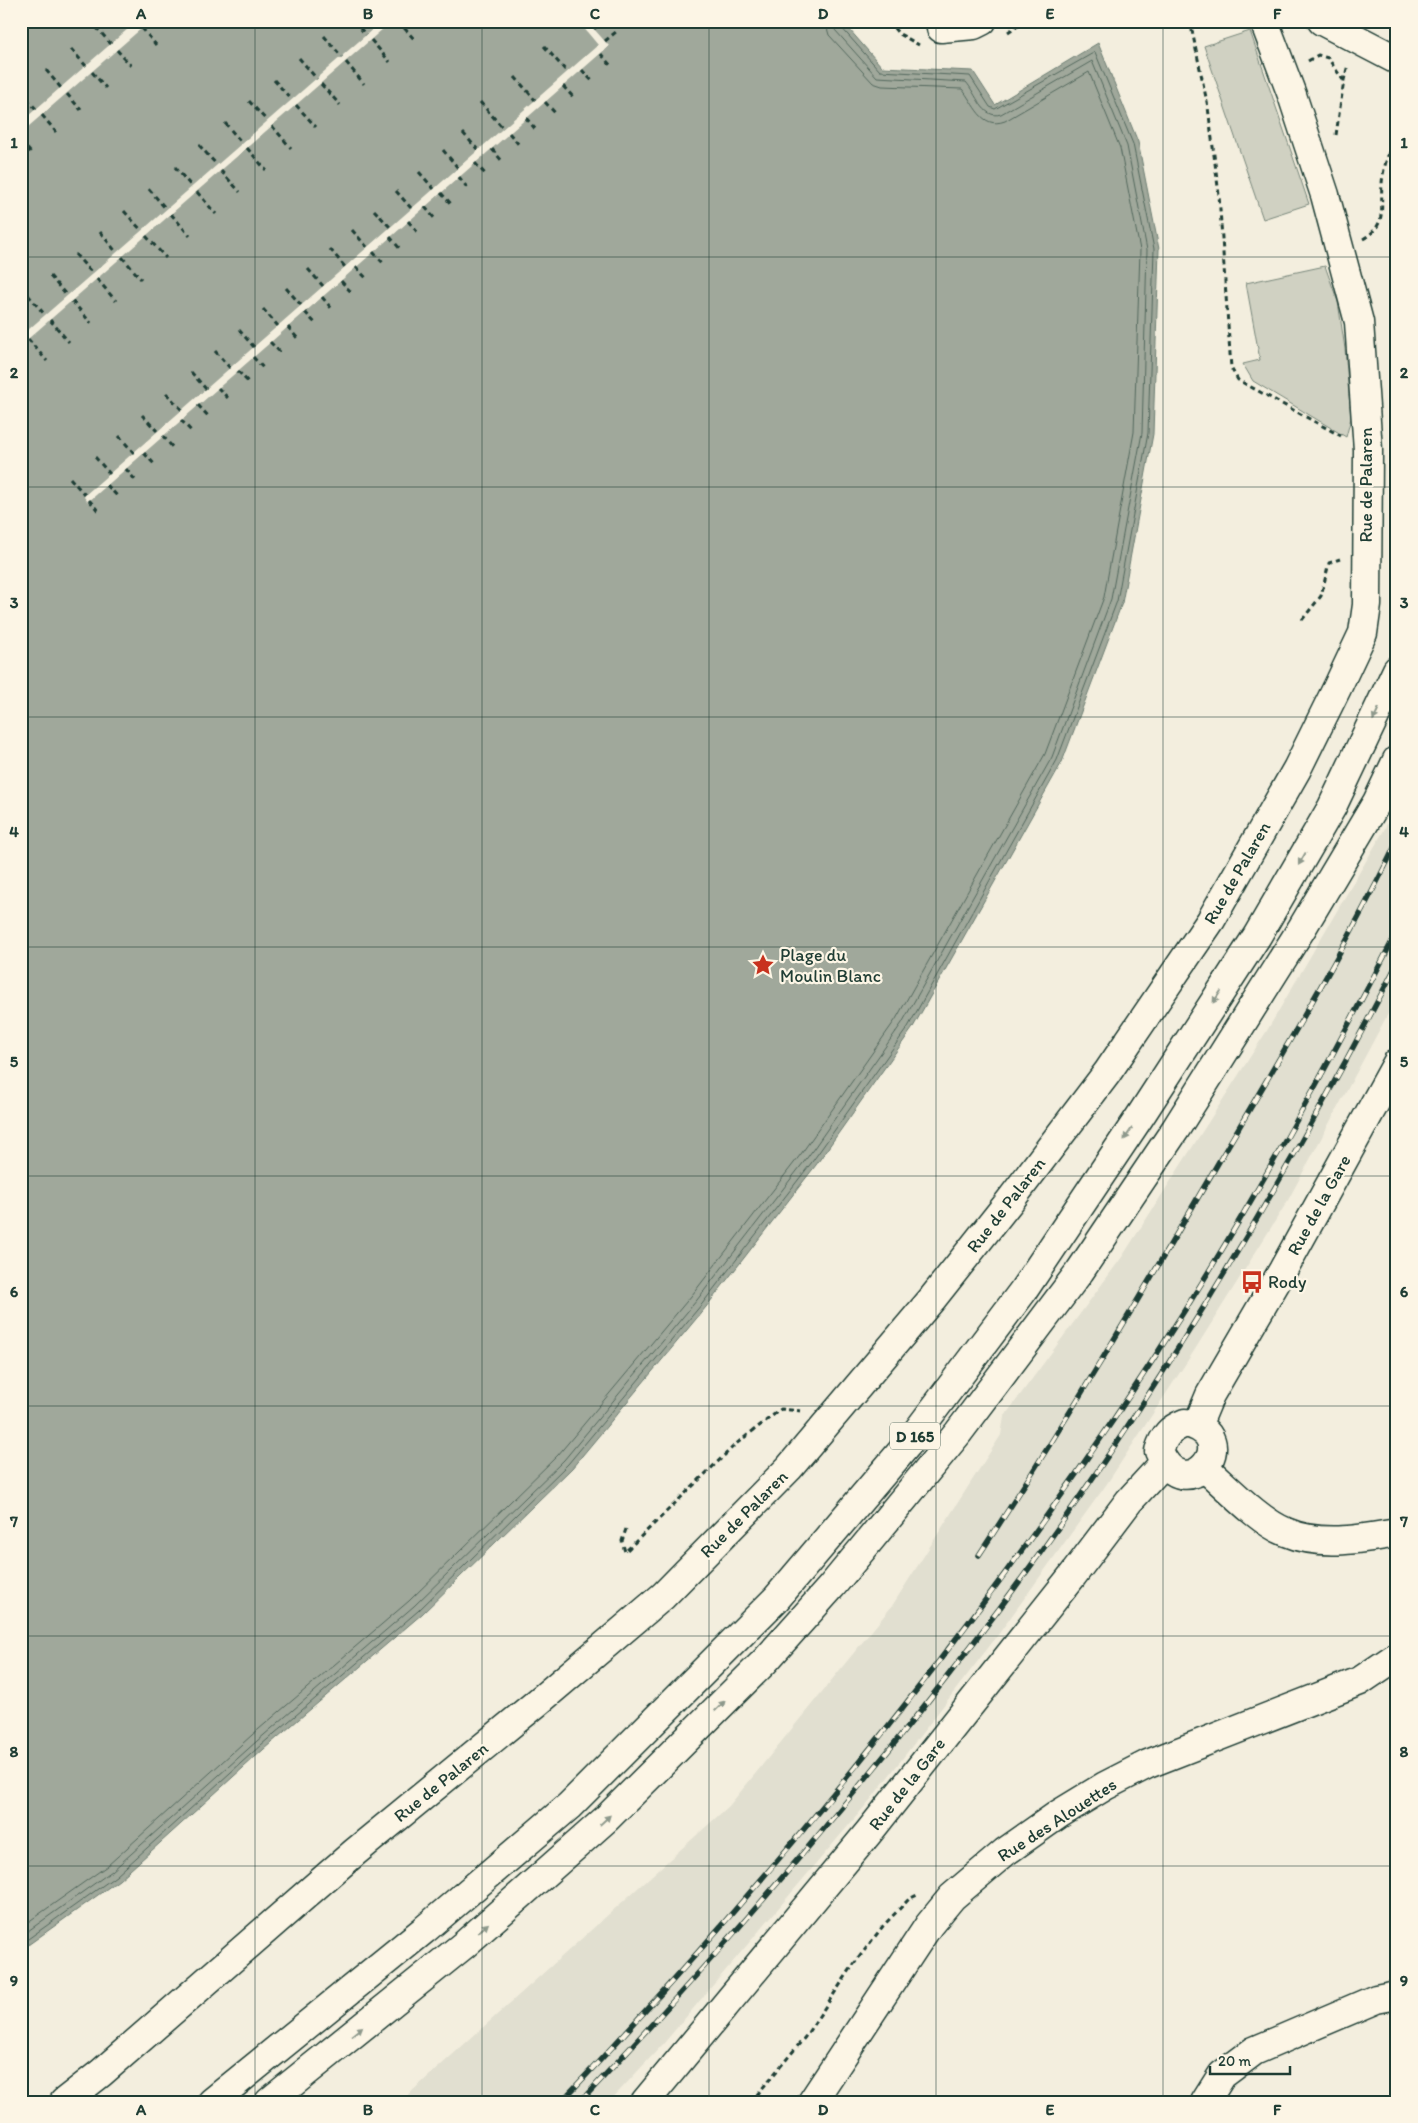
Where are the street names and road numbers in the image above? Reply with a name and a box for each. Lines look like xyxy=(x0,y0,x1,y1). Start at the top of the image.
street label: Rue de Palaren xyxy=(1355,427,1377,543)
street label: Rue de Palaren xyxy=(1199,818,1275,928)
street label: Rue de la Gare xyxy=(1282,1151,1356,1259)
street label: Rue de Palaren xyxy=(962,1153,1050,1257)
road number: D 165 xyxy=(890,1422,940,1450)
street label: Rue de Palaren xyxy=(696,1466,792,1562)
street label: Rue de la Gare xyxy=(864,1733,950,1835)
street label: Rue de Palaren xyxy=(389,1737,493,1827)
street label: Rue des Alouettes xyxy=(993,1773,1121,1867)

